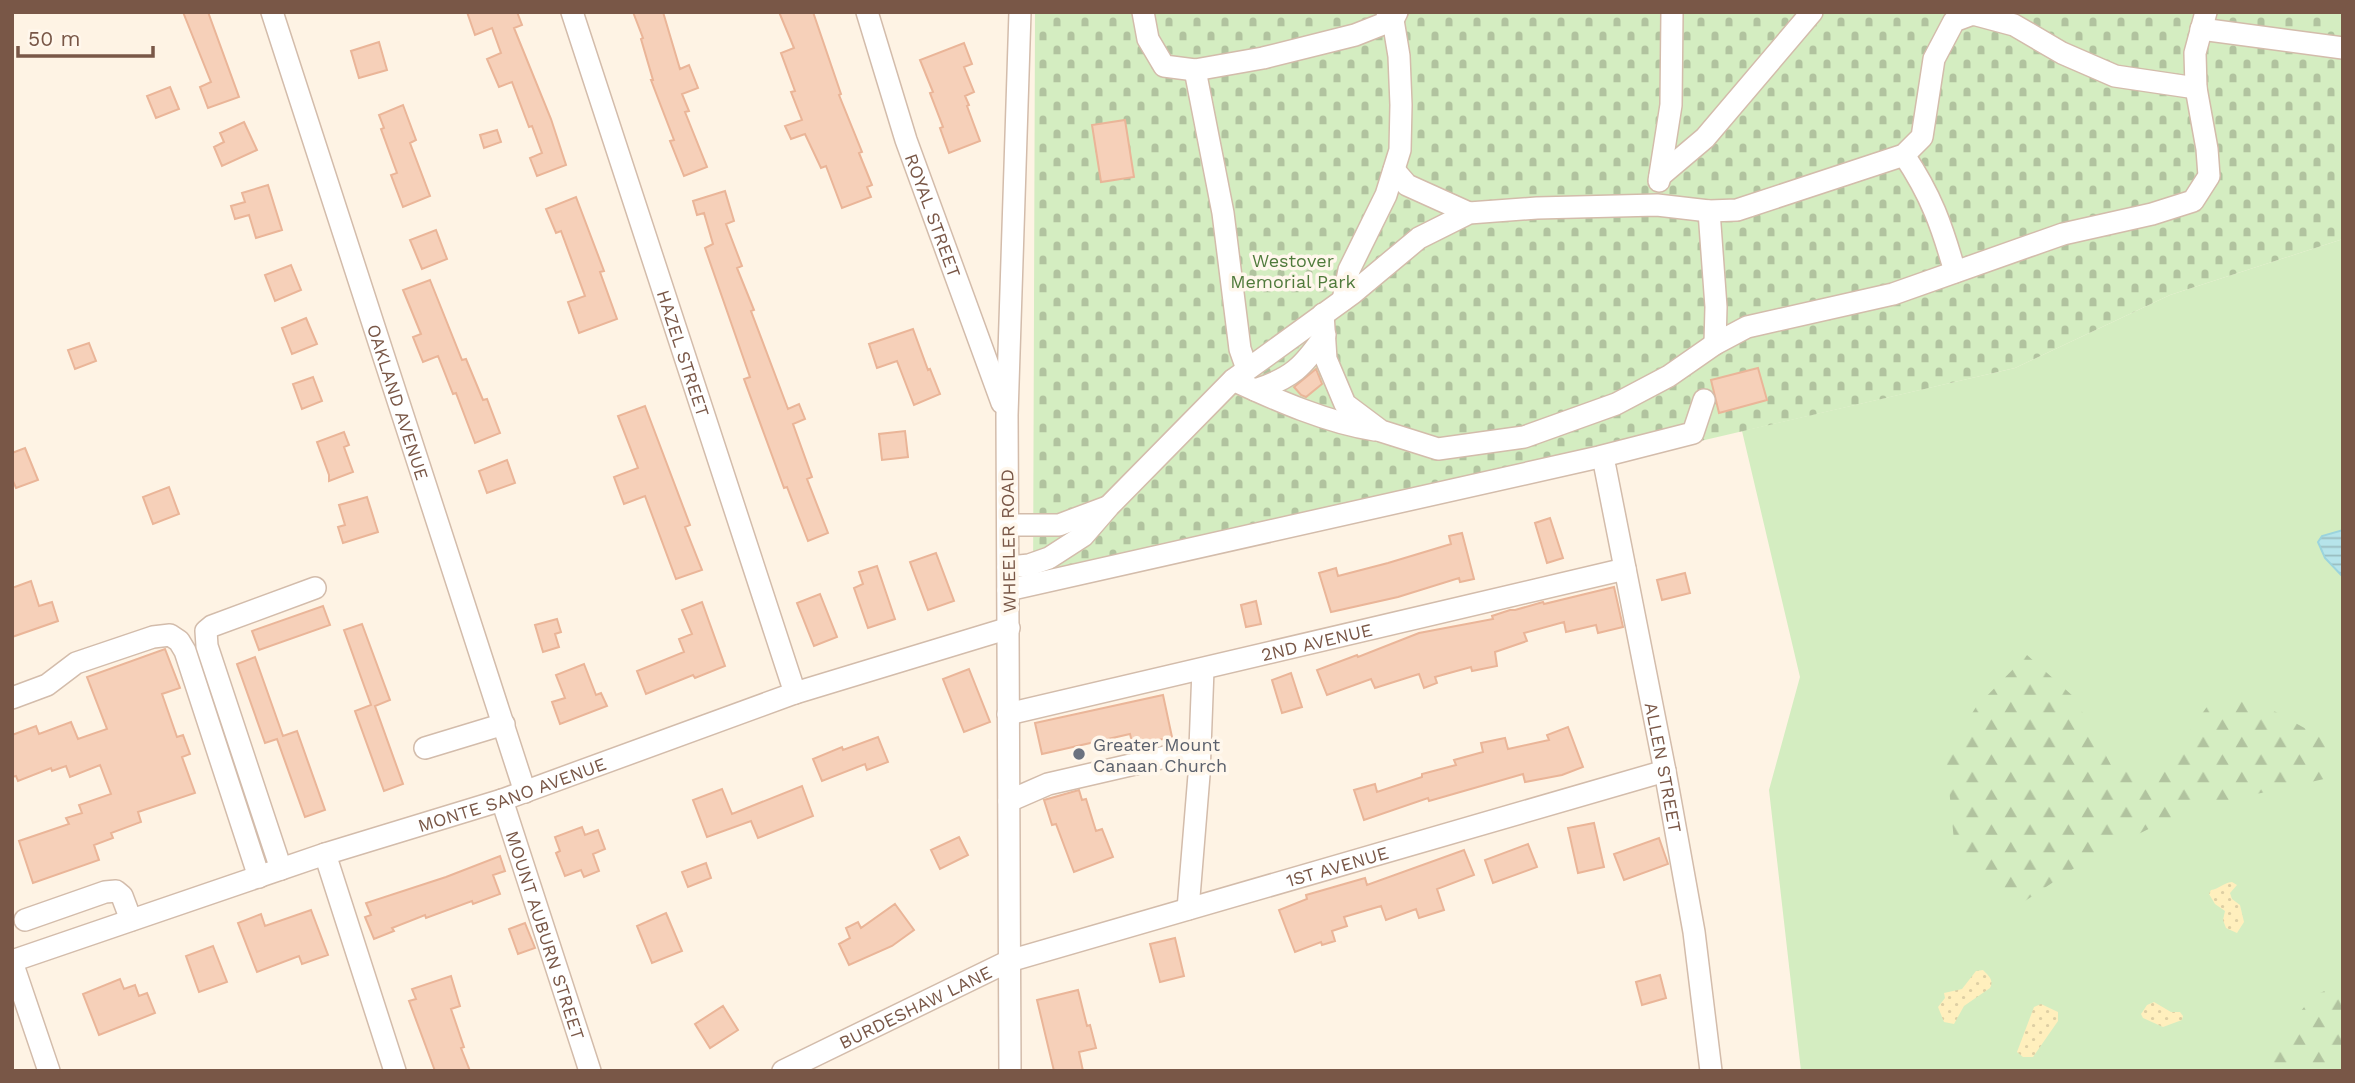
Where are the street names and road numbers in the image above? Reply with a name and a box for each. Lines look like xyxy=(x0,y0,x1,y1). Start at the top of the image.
street label: ROYAL STREET xyxy=(901,151,966,280)
street label: HAZEL STREET xyxy=(653,287,714,419)
street label: OAKLAND AVENUE xyxy=(363,321,434,483)
street label: WHEELER ROAD xyxy=(996,469,1020,613)
street label: 2ND AVENUE xyxy=(1259,618,1374,665)
street label: ALLEN STREET xyxy=(1641,700,1686,834)
street label: MONTE SANO AVENUE xyxy=(415,752,609,836)
street label: MOUNT AUBURN STREET xyxy=(502,828,590,1042)
street label: 1ST AVENUE xyxy=(1284,841,1391,891)
street label: BURDESHAW LANE xyxy=(835,961,995,1053)

